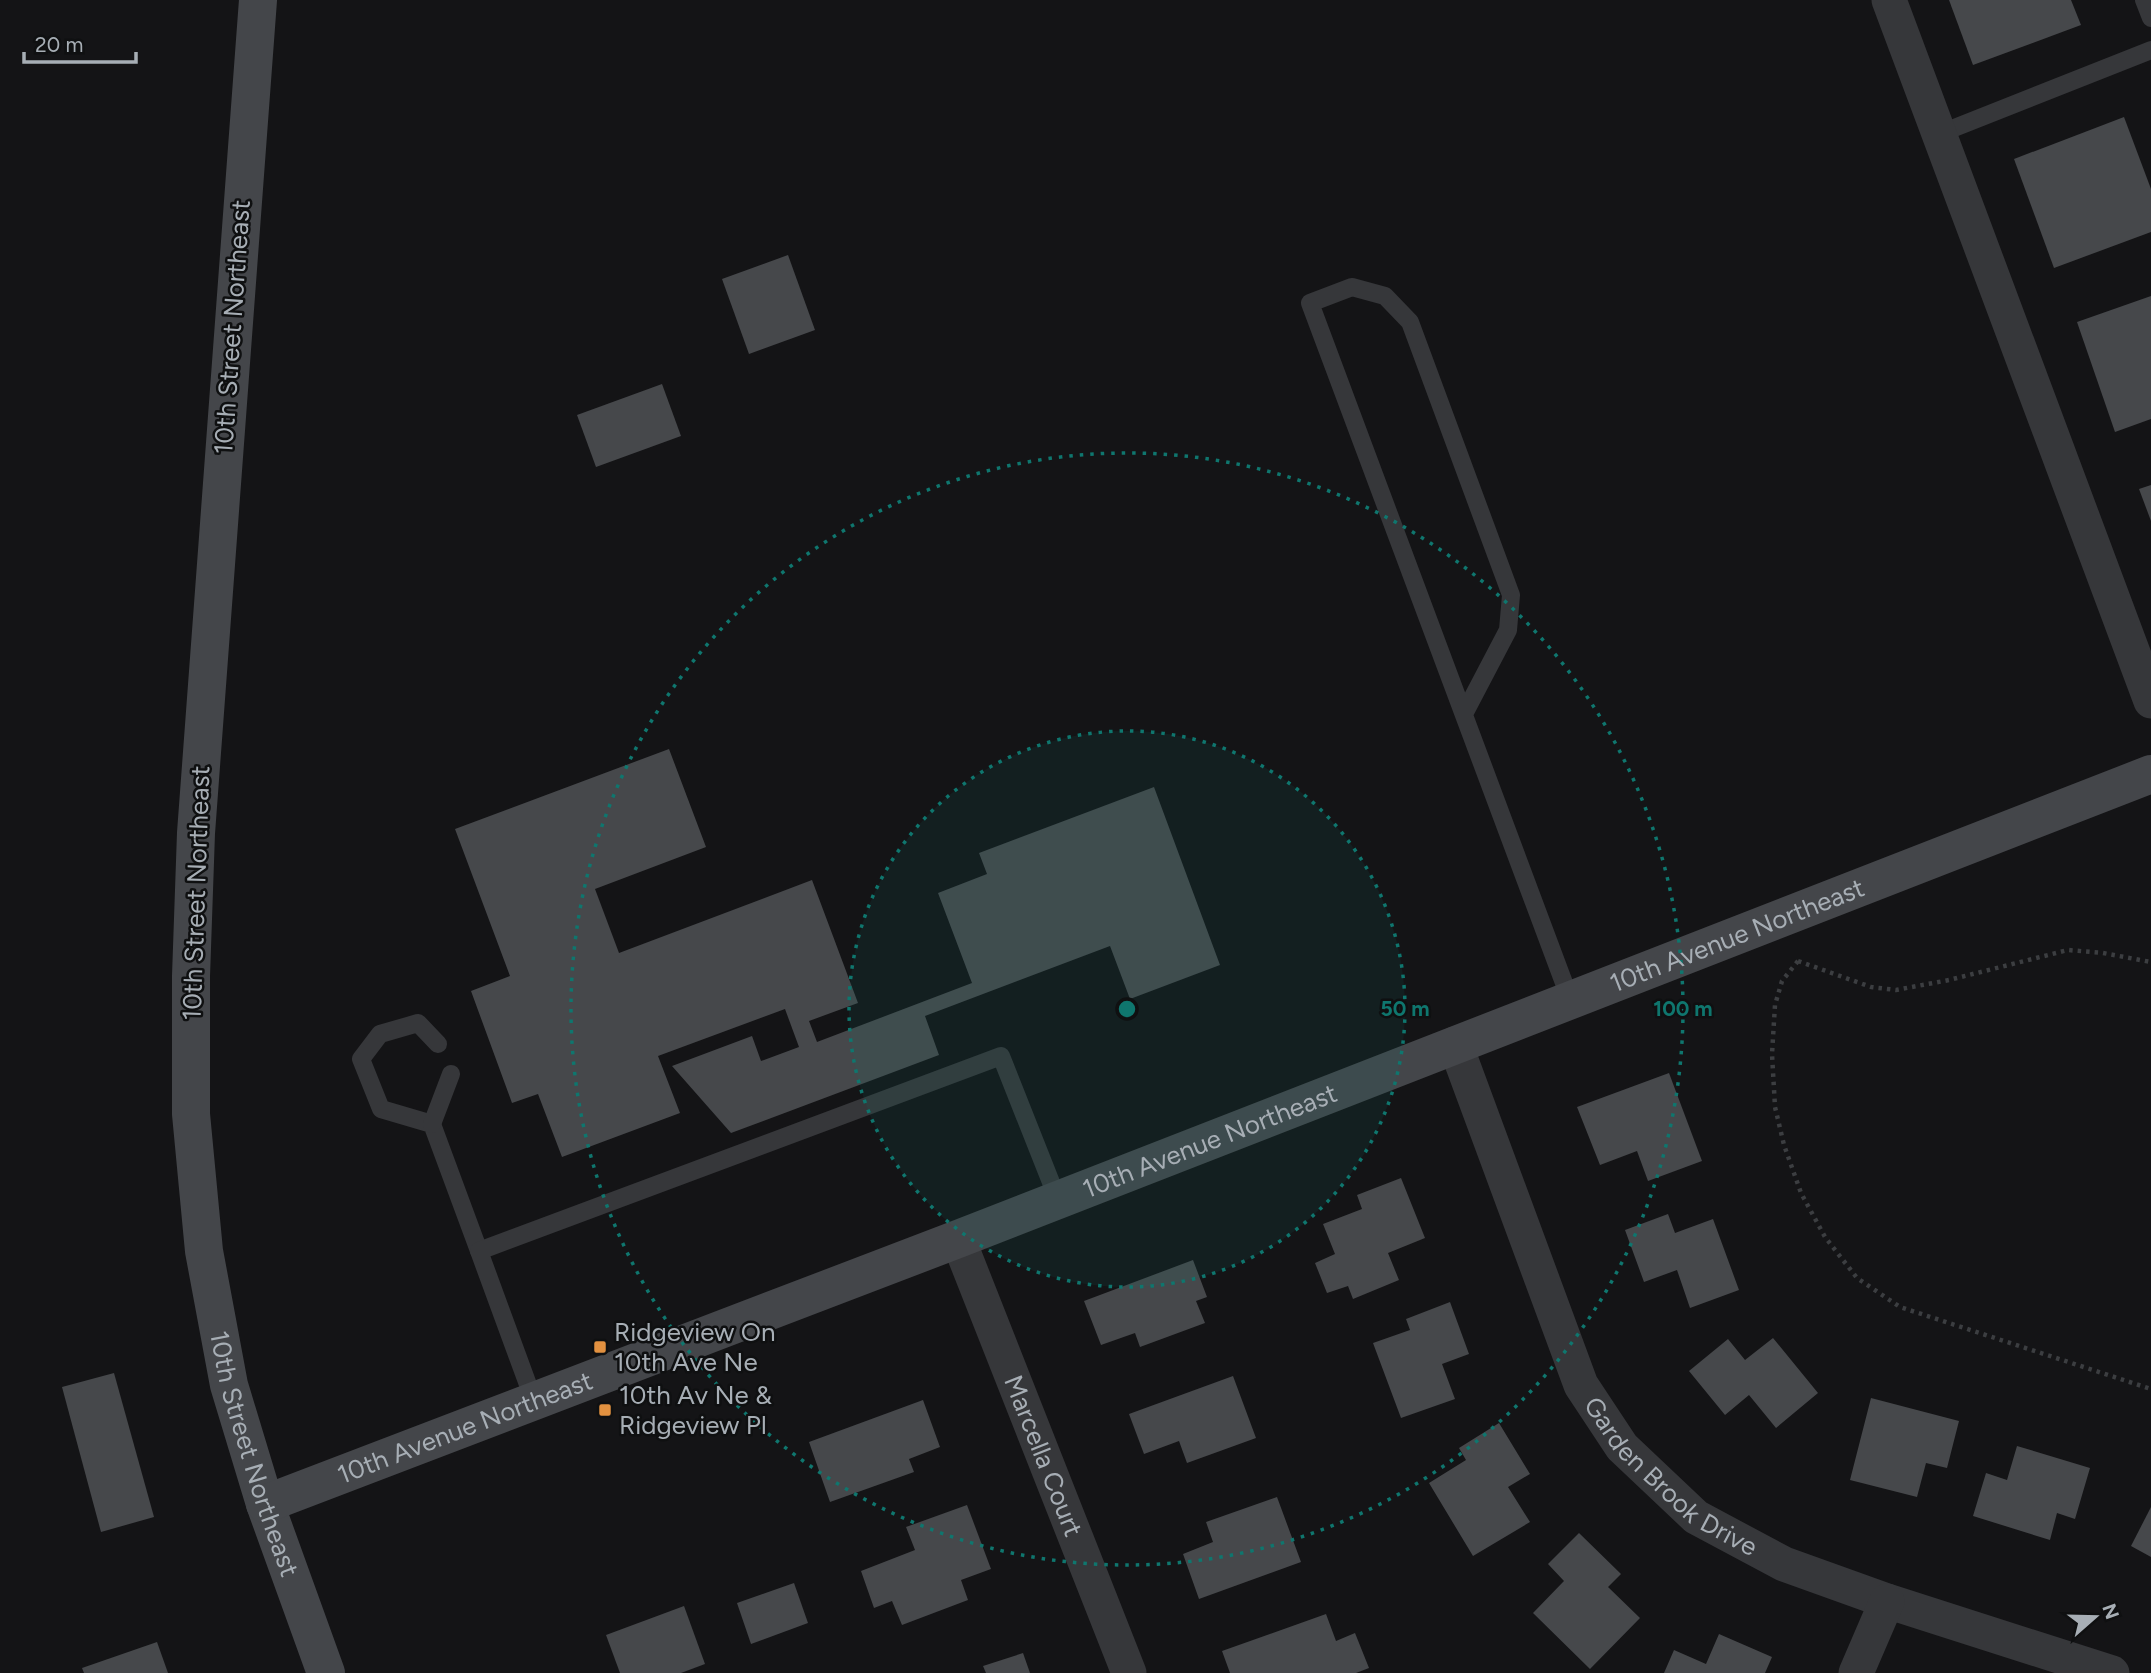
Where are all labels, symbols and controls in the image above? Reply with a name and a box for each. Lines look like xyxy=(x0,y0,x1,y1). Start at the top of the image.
scale bar xyxy=(24,21,136,65)
text: 20 m xyxy=(35,32,83,57)
street label: 10th Street Northeast xyxy=(207,198,257,455)
street label: 10th Street Northeast xyxy=(176,765,216,1021)
street label: 10th Avenue Northeast xyxy=(1605,871,1869,999)
text: 50 m xyxy=(1380,996,1430,1021)
text: 100 m xyxy=(1653,996,1713,1021)
centre of rings xyxy=(1115,997,1139,1021)
street label: 10th Avenue Northeast xyxy=(1078,1077,1342,1205)
place label: Ridgeview On 10th Ave Ne xyxy=(614,1316,776,1378)
street label: 10th Street Northeast xyxy=(203,1328,306,1581)
marker: Ridgeview On 10th Ave Ne xyxy=(592,1339,608,1355)
street label: 10th Avenue Northeast xyxy=(333,1364,597,1491)
street label: Marcella Court xyxy=(997,1371,1090,1541)
place label: 10th Av Ne & Ridgeview Pl xyxy=(619,1379,772,1441)
street label: Garden Brook Drive xyxy=(1577,1391,1763,1563)
marker: 10th Av Ne & Ridgeview Pl xyxy=(597,1402,613,1418)
north arrow xyxy=(2060,1582,2130,1652)
text: N xyxy=(2097,1601,2124,1622)

